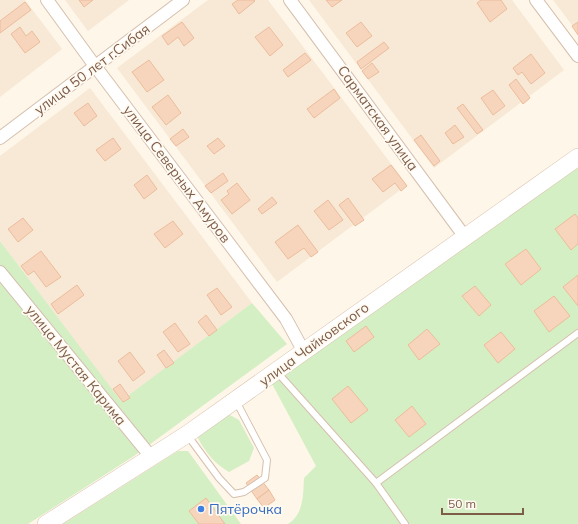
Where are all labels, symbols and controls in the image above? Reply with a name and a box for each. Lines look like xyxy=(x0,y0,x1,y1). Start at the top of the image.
street label: улица 50 лет г.Сибая xyxy=(31,20,153,118)
street label: Сарматская улица xyxy=(334,62,422,174)
street label: улица Северных Амуров xyxy=(119,102,235,246)
street label: улица Чайковского xyxy=(255,298,373,390)
street label: улица Мустая Карима xyxy=(22,301,130,429)
scale bar xyxy=(442,490,523,516)
text: 50 m xyxy=(448,496,476,511)
place label: Пятёрочка xyxy=(209,500,282,518)
marker: Пятёрочка xyxy=(196,504,206,514)

